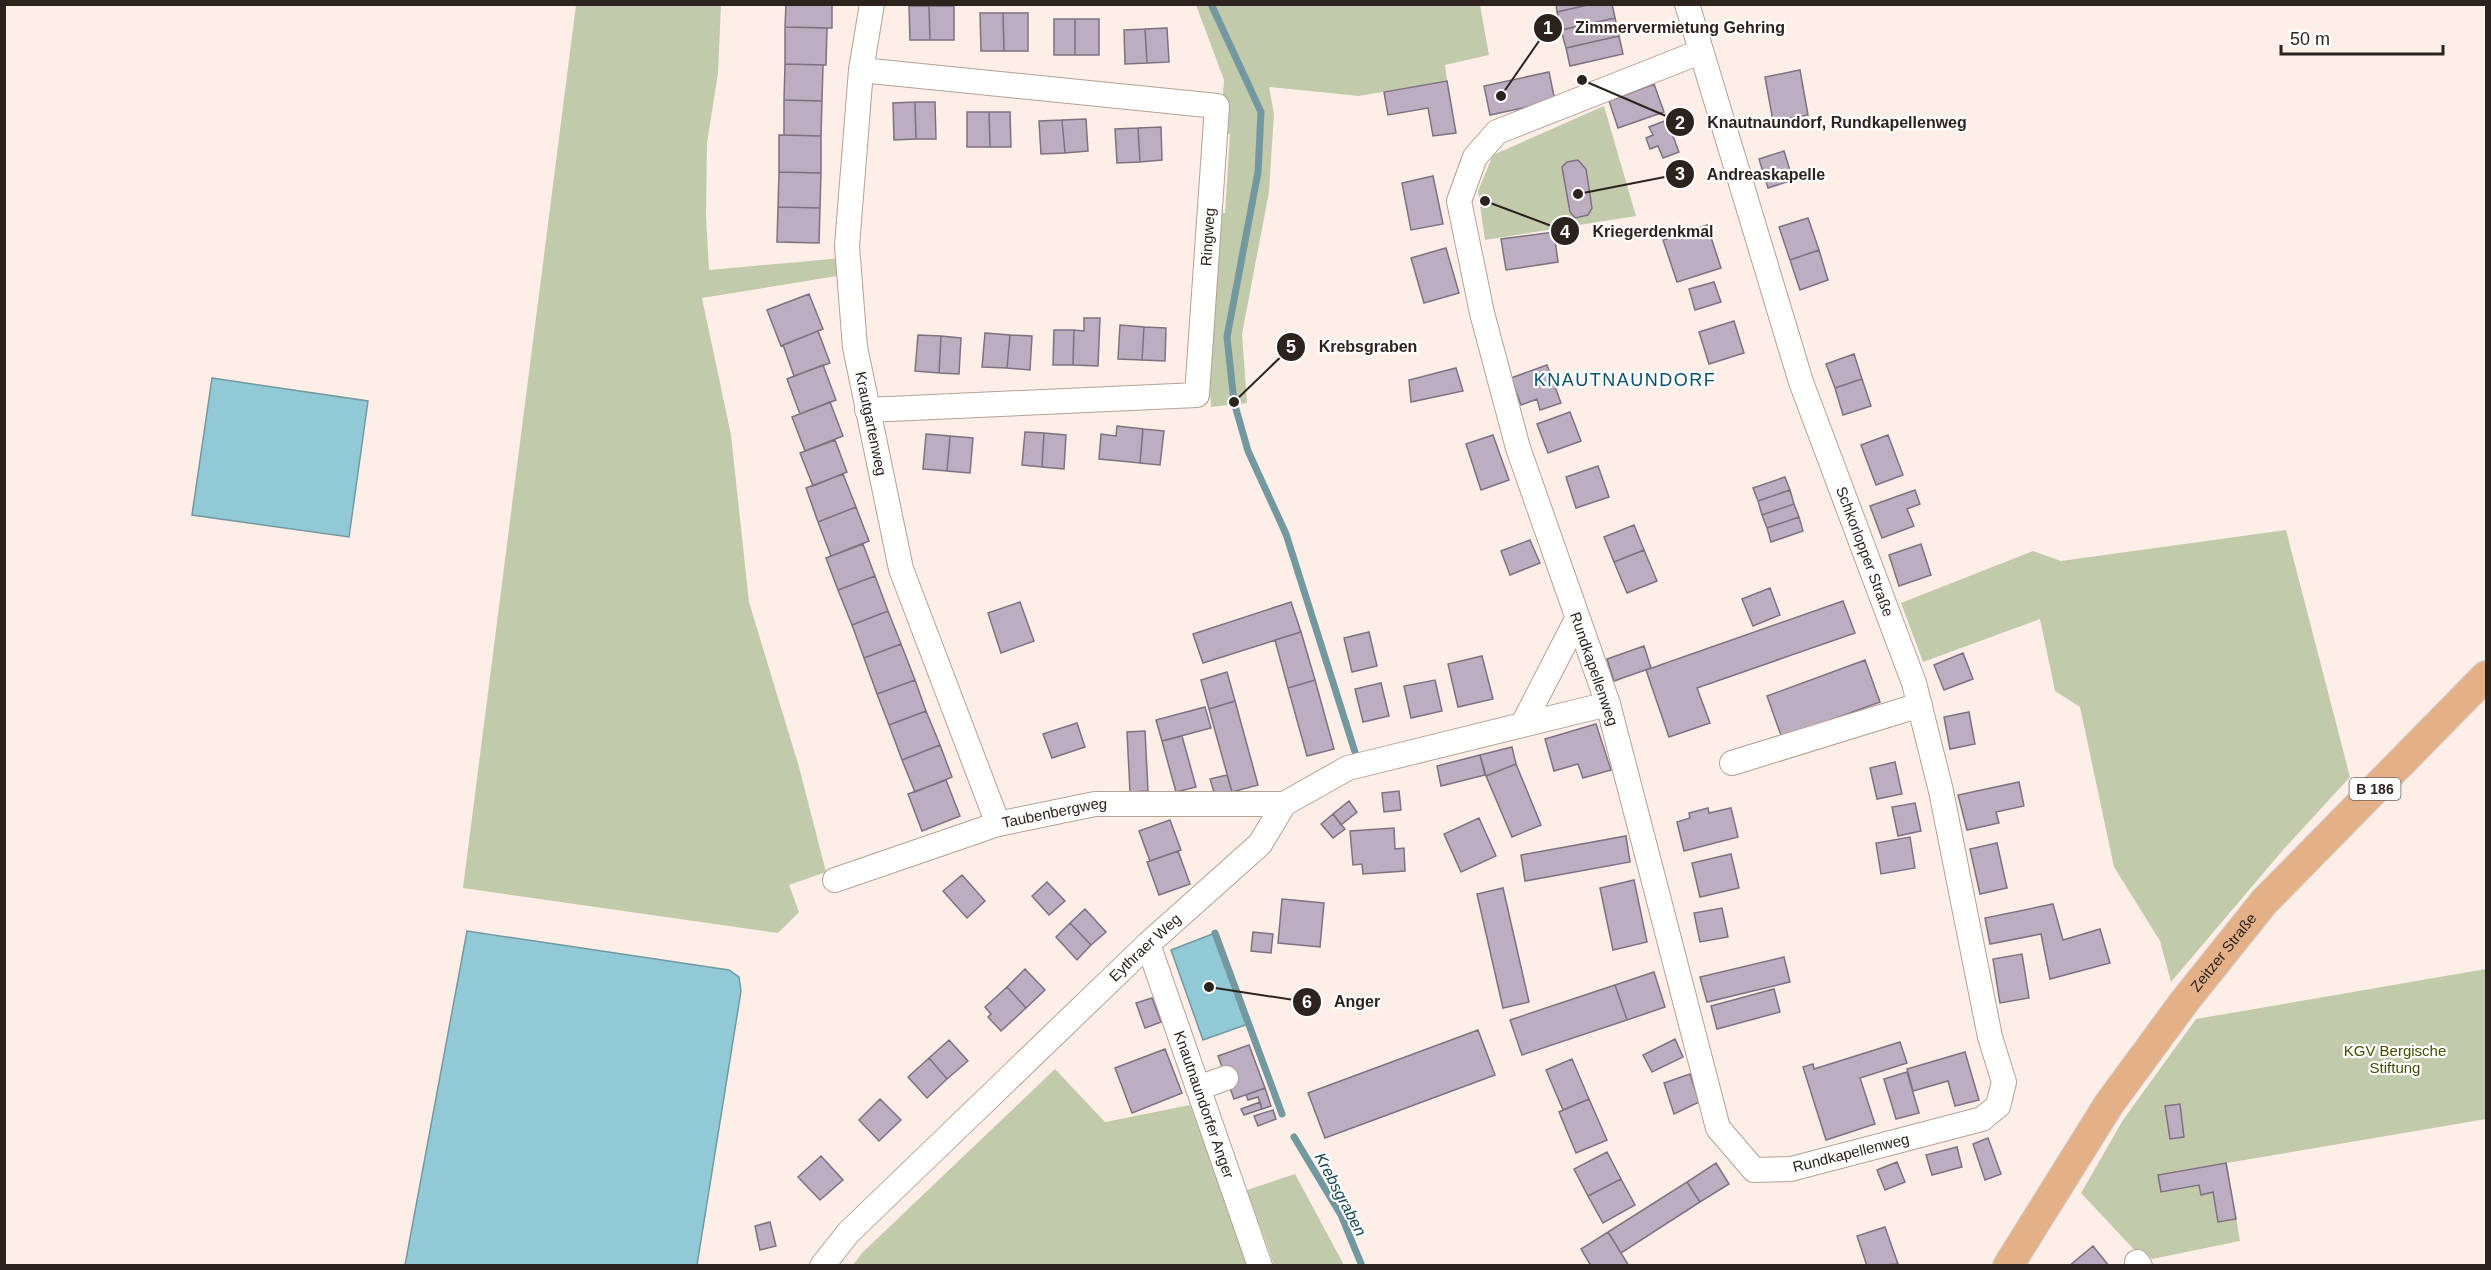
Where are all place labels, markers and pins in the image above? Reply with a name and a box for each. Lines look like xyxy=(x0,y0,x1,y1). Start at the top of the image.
callout: Zimmervermietung Gehring xyxy=(1533,11,1797,45)
callout: Knautnaundorf, Rundkapellenweg xyxy=(1665,105,1978,139)
callout: Andreaskapelle xyxy=(1665,157,1837,191)
callout: Kriegerdenkmal xyxy=(1550,214,1725,248)
callout: Krebsgraben xyxy=(1276,330,1429,364)
callout: Anger xyxy=(1292,985,1392,1019)

